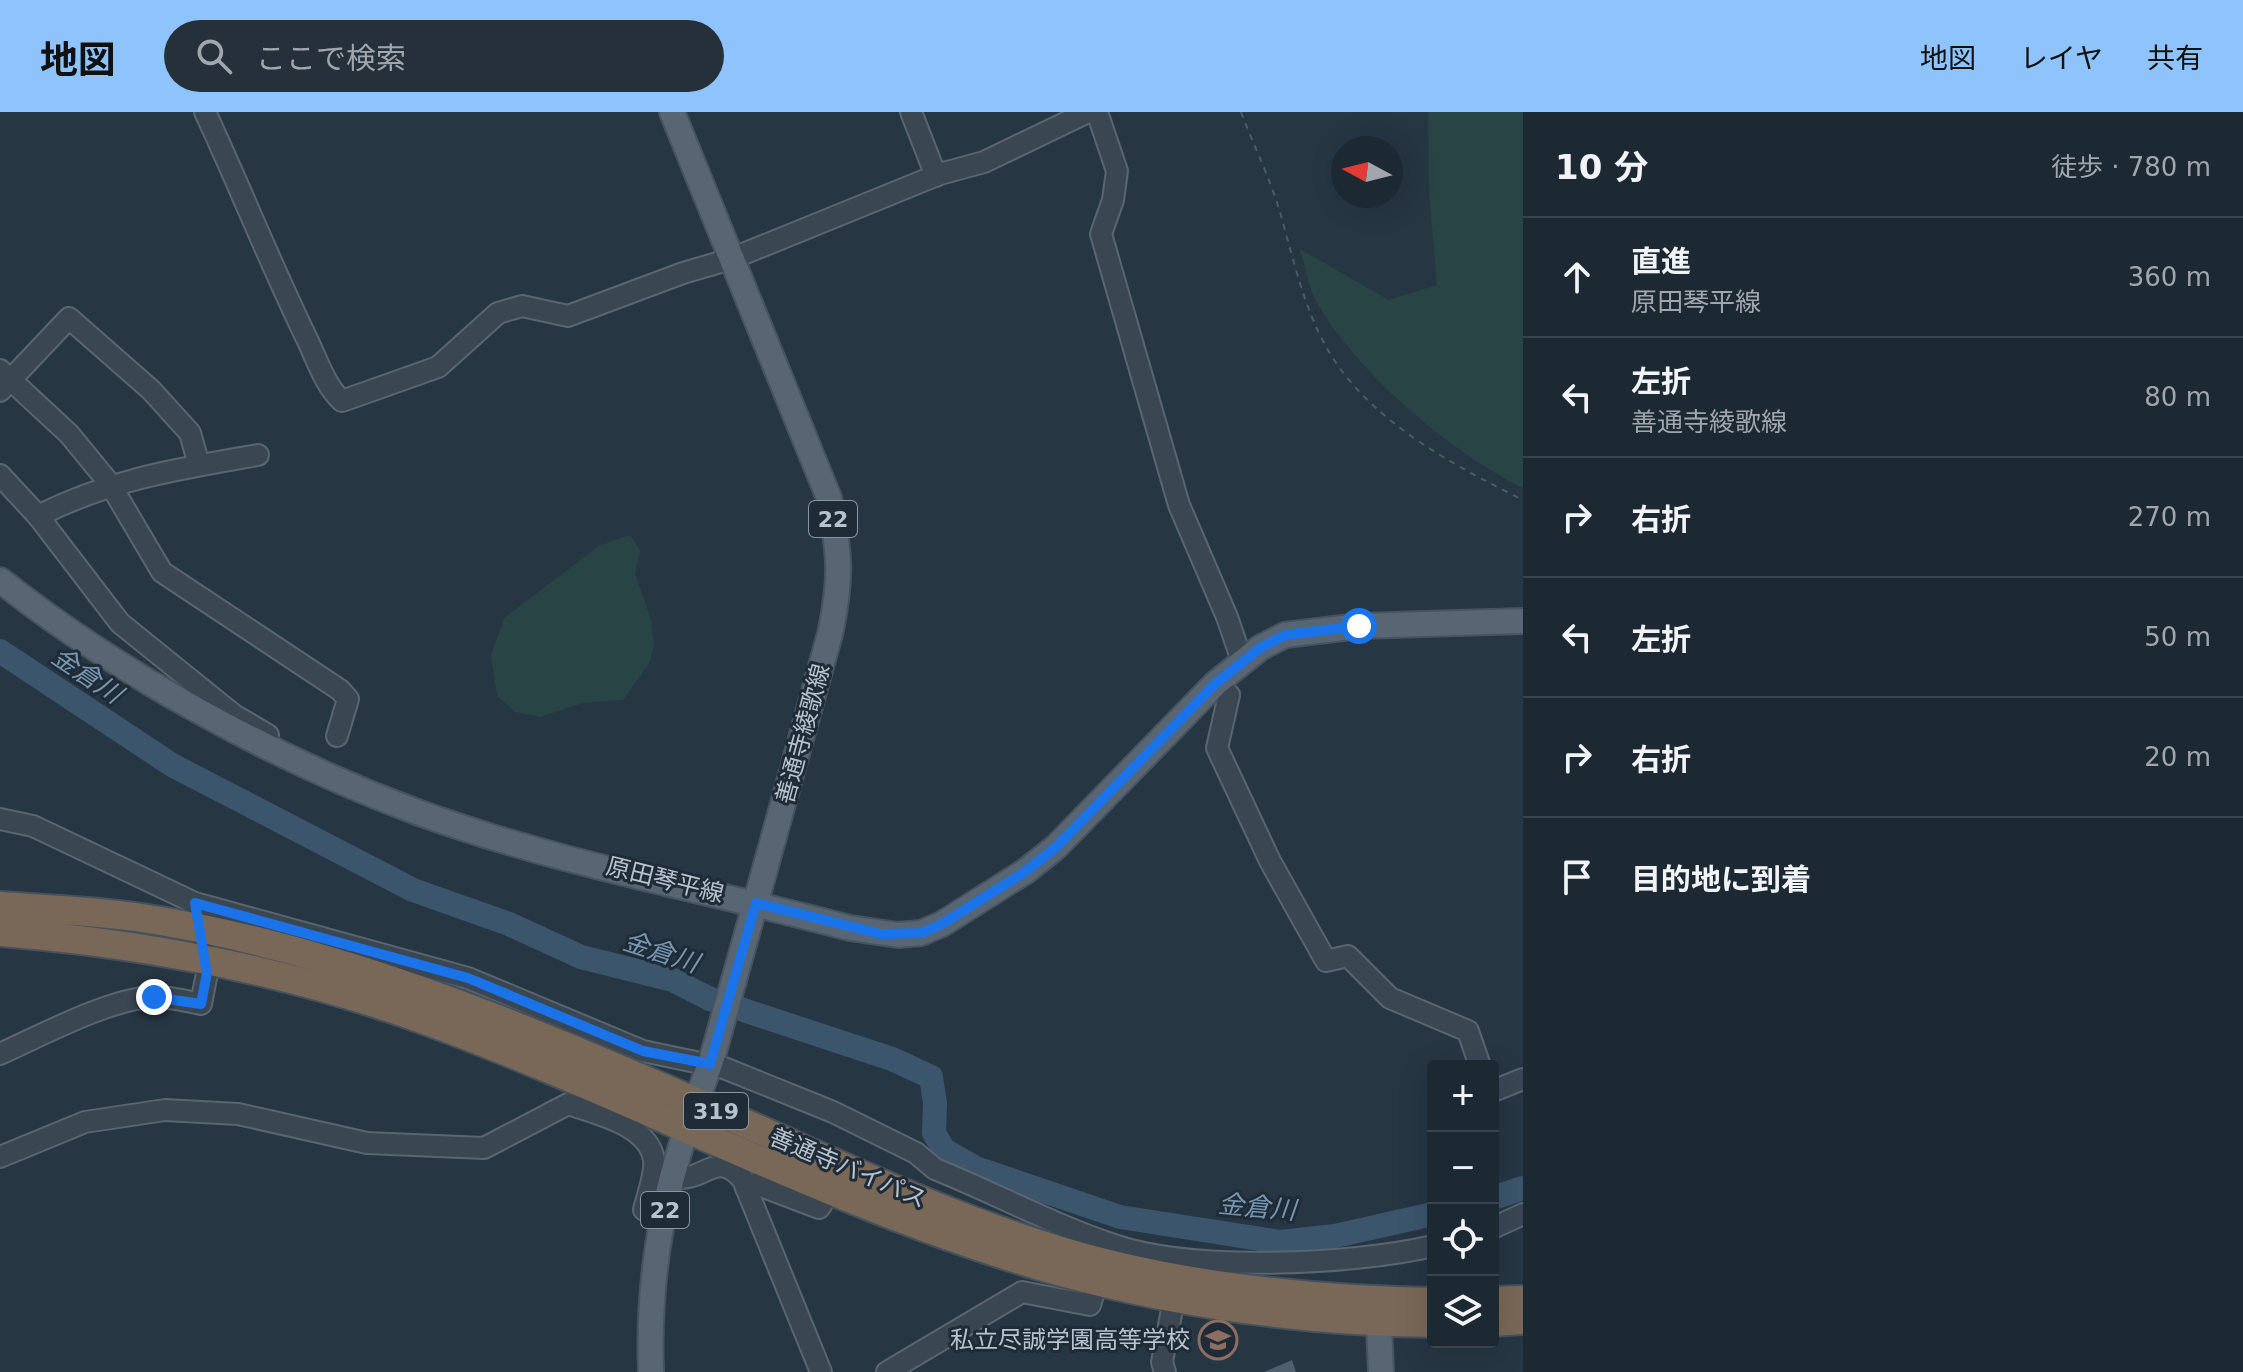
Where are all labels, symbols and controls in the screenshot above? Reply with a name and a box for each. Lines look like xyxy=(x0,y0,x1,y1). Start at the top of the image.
search box xyxy=(164,20,724,92)
icon: search xyxy=(192,34,236,78)
text: 地図 xyxy=(40,38,116,82)
text: ここで検索 xyxy=(256,41,406,76)
text: 地図 xyxy=(1920,42,1976,75)
text: レイヤ xyxy=(2020,42,2103,75)
text: 共有 xyxy=(2147,42,2203,75)
north arrow xyxy=(1331,136,1403,208)
text: 10 分 xyxy=(1555,147,1648,187)
text: 徒歩 · 780 m xyxy=(2051,152,2211,182)
text: 直進 xyxy=(1631,244,1691,279)
icon: ahead xyxy=(1555,255,1599,299)
text: 360 m xyxy=(2128,262,2211,292)
text: 原田琴平線 xyxy=(1631,287,1761,317)
text: 左折 xyxy=(1631,364,1691,399)
icon: left xyxy=(1555,375,1599,419)
text: 80 m xyxy=(2144,382,2211,412)
text: 善通寺綾歌線 xyxy=(1631,407,1787,437)
icon: right xyxy=(1555,495,1599,539)
road number: 22 xyxy=(809,501,857,537)
text: 右折 xyxy=(1631,502,1691,537)
text: 270 m xyxy=(2128,502,2211,532)
route start xyxy=(1341,608,1377,644)
icon: left xyxy=(1555,615,1599,659)
text: 左折 xyxy=(1631,622,1691,657)
text: 50 m xyxy=(2144,622,2211,652)
water label: 金倉川 xyxy=(46,641,130,711)
street label: 善通寺綾歌線 xyxy=(771,661,835,807)
icon: right xyxy=(1555,735,1599,779)
text: 右折 xyxy=(1631,742,1691,777)
text: 20 m xyxy=(2144,742,2211,772)
street label: 原田琴平線 xyxy=(603,852,727,908)
icon: arrive xyxy=(1555,855,1599,899)
text: 目的地に到着 xyxy=(1631,862,1811,897)
water label: 金倉川 xyxy=(619,926,706,979)
route end xyxy=(136,979,172,1015)
map controls xyxy=(1427,1060,1499,1348)
button: + xyxy=(1427,1060,1499,1132)
road number: 319 xyxy=(684,1093,748,1129)
street label: 善通寺バイパス xyxy=(765,1122,931,1214)
button: − xyxy=(1427,1132,1499,1204)
water label: 金倉川 xyxy=(1217,1189,1300,1226)
road number: 22 xyxy=(641,1192,689,1228)
button: locate xyxy=(1427,1204,1499,1276)
button: layers xyxy=(1427,1276,1499,1348)
school or university icon: 私立尽誠学園高等学校 xyxy=(1197,1319,1239,1361)
place label: 私立尽誠学園高等学校 xyxy=(950,1326,1190,1354)

